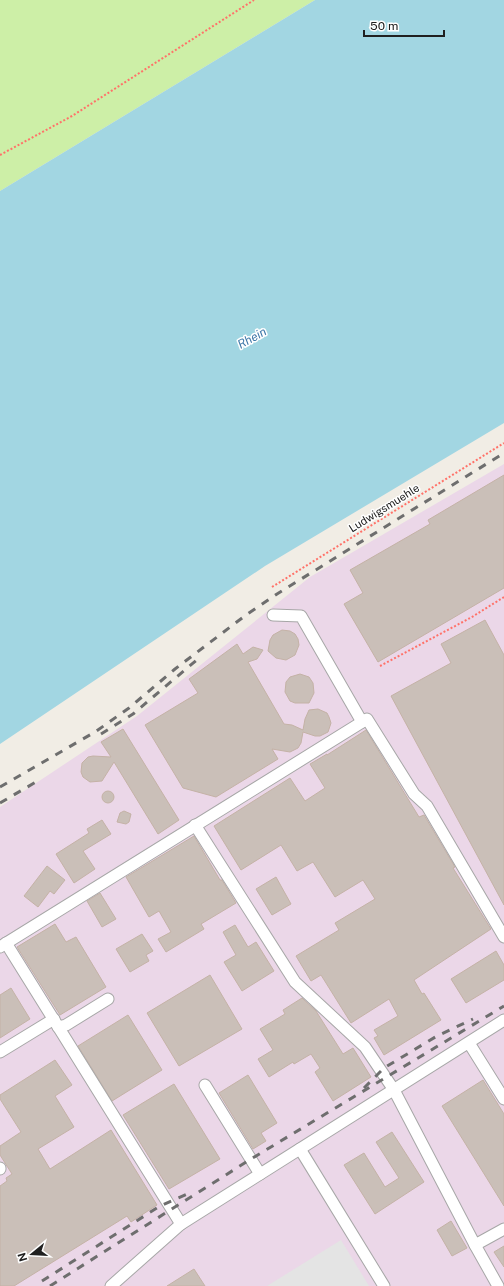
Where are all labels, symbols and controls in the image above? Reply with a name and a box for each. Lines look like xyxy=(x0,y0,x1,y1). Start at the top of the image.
scale bar xyxy=(364,12,444,38)
text: 50 m xyxy=(370,19,398,33)
water label: Rhein xyxy=(235,324,269,352)
street label: Ludwigsmuehle xyxy=(347,482,421,534)
north arrow xyxy=(12,1234,52,1274)
text: N xyxy=(15,1251,30,1263)

